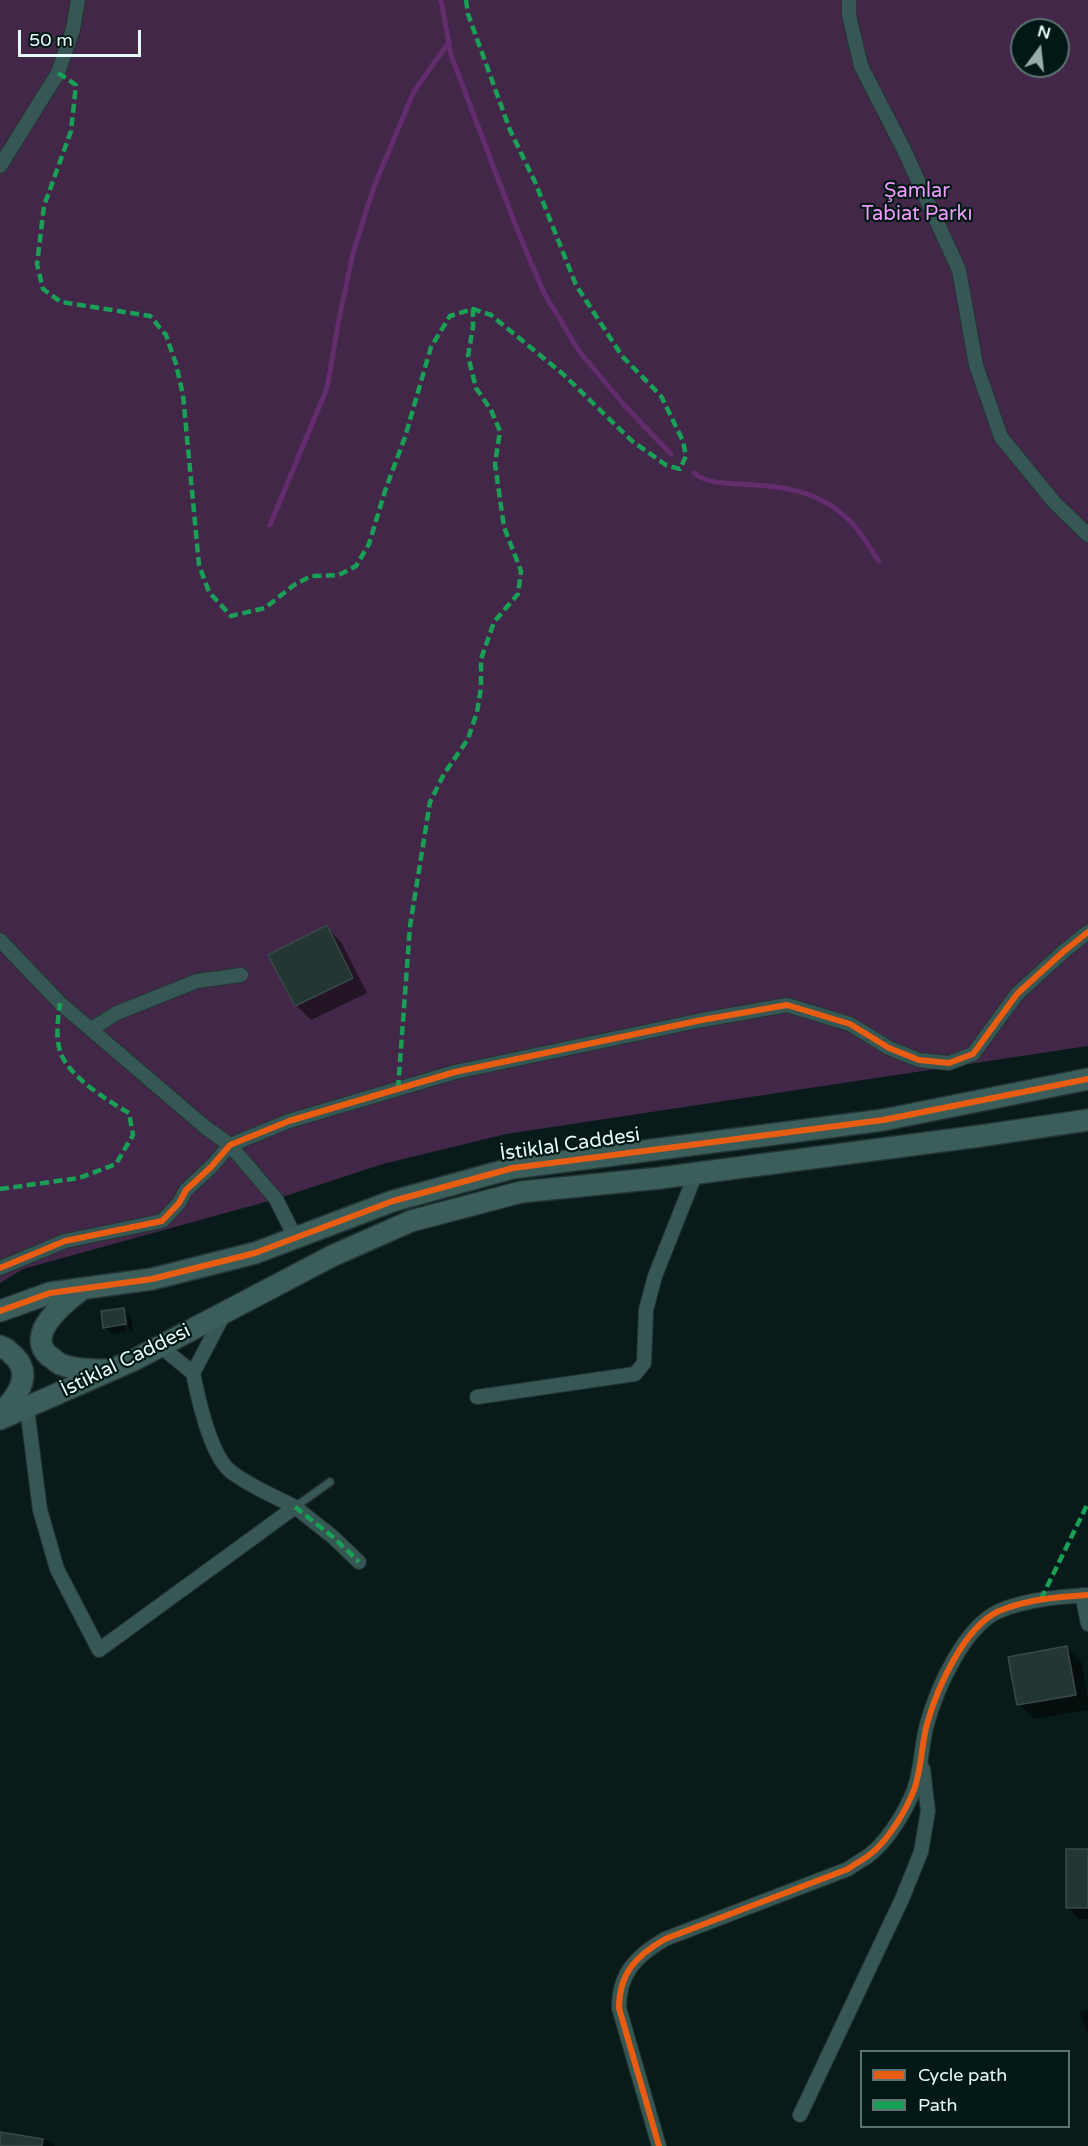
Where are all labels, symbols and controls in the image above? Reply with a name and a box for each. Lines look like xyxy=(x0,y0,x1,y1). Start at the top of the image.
scale bar xyxy=(21,18,144,56)
north arrow xyxy=(1010,18,1070,78)
text: N xyxy=(1035,21,1053,44)
text: 50 m xyxy=(29,29,73,51)
park label: Şamlar Tabiat Parkı xyxy=(862,180,972,227)
street label: İstiklal Caddesi xyxy=(498,1123,642,1167)
street label: İstiklal Caddesi xyxy=(57,1319,195,1403)
legend xyxy=(860,2050,1070,2128)
text: Cycle path xyxy=(918,2064,1007,2086)
text: Path xyxy=(918,2094,957,2116)

